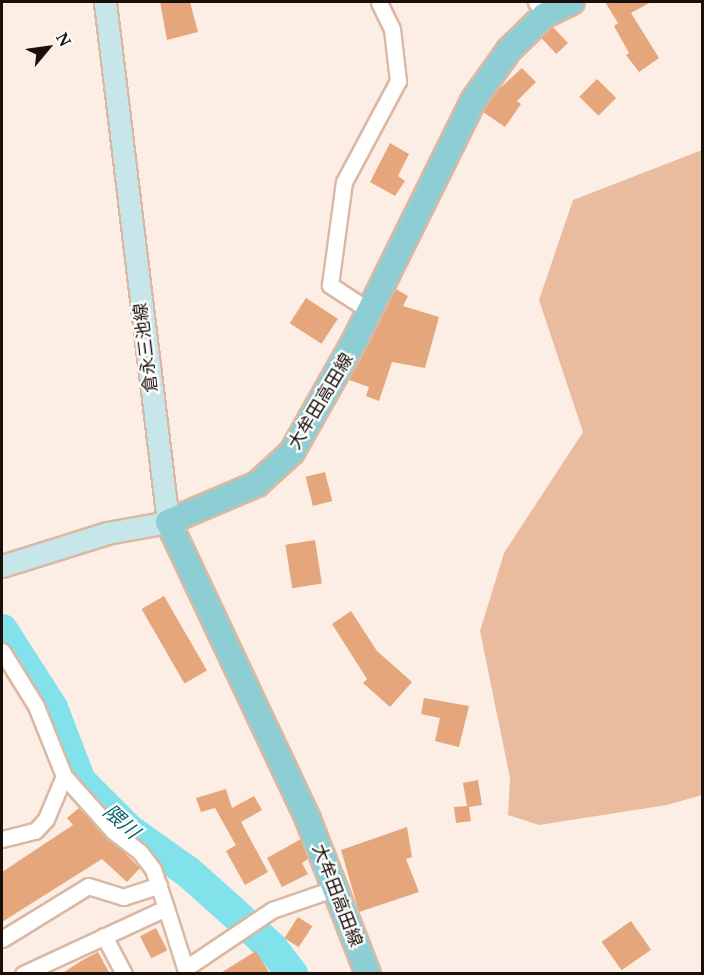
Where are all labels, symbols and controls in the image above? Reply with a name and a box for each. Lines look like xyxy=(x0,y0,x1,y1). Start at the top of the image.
north arrow xyxy=(18,18,78,78)
text: N xyxy=(51,28,76,50)
street label: 倉永三池線 xyxy=(129,302,161,394)
street label: 大牟田高田線 xyxy=(283,349,357,453)
water label: 隈川 xyxy=(99,799,145,843)
street label: 大牟田高田線 xyxy=(309,841,367,949)

